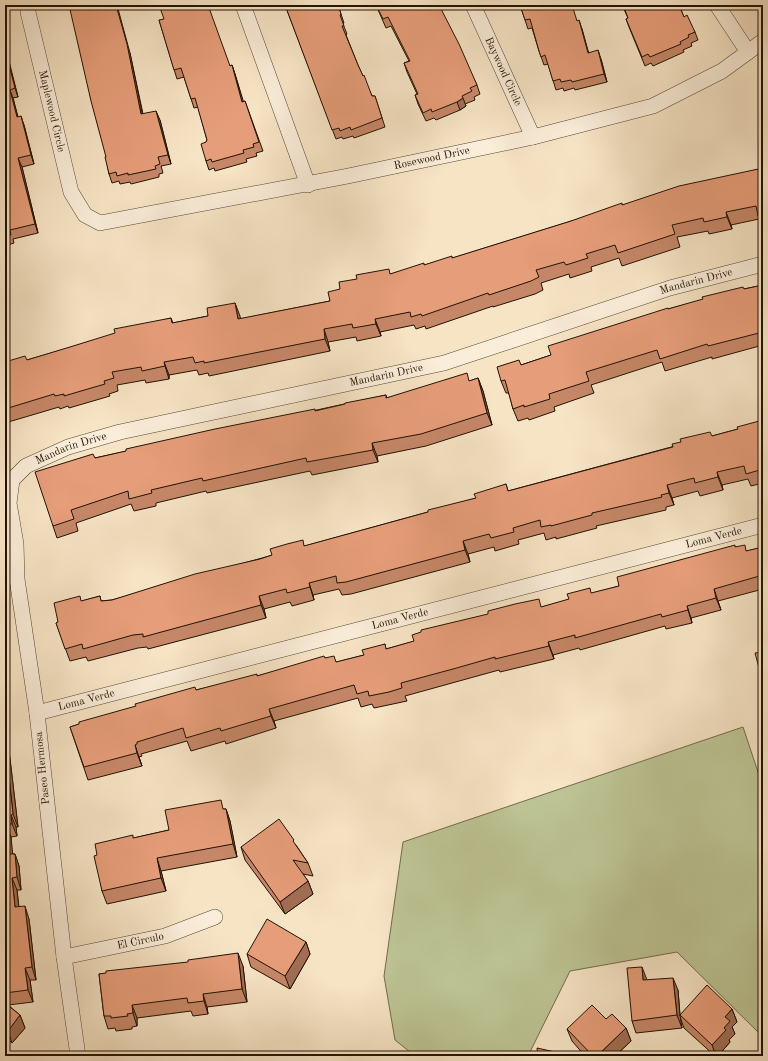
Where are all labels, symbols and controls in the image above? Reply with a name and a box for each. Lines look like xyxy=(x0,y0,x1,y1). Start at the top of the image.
street label: Baywood Circle xyxy=(483,35,524,108)
street label: Maplewood Circle xyxy=(37,69,67,153)
street label: Rosewood Drive xyxy=(393,145,471,172)
street label: Mandarin Drive xyxy=(658,267,734,297)
street label: Mandarin Drive xyxy=(349,362,424,388)
street label: Mandarin Drive xyxy=(34,431,108,466)
street label: Loma Verde xyxy=(684,525,743,550)
street label: Loma Verde xyxy=(371,606,429,632)
street label: Loma Verde xyxy=(57,688,116,713)
street label: Paseo Hermosa xyxy=(34,730,52,805)
street label: El Circulo xyxy=(116,931,165,951)

